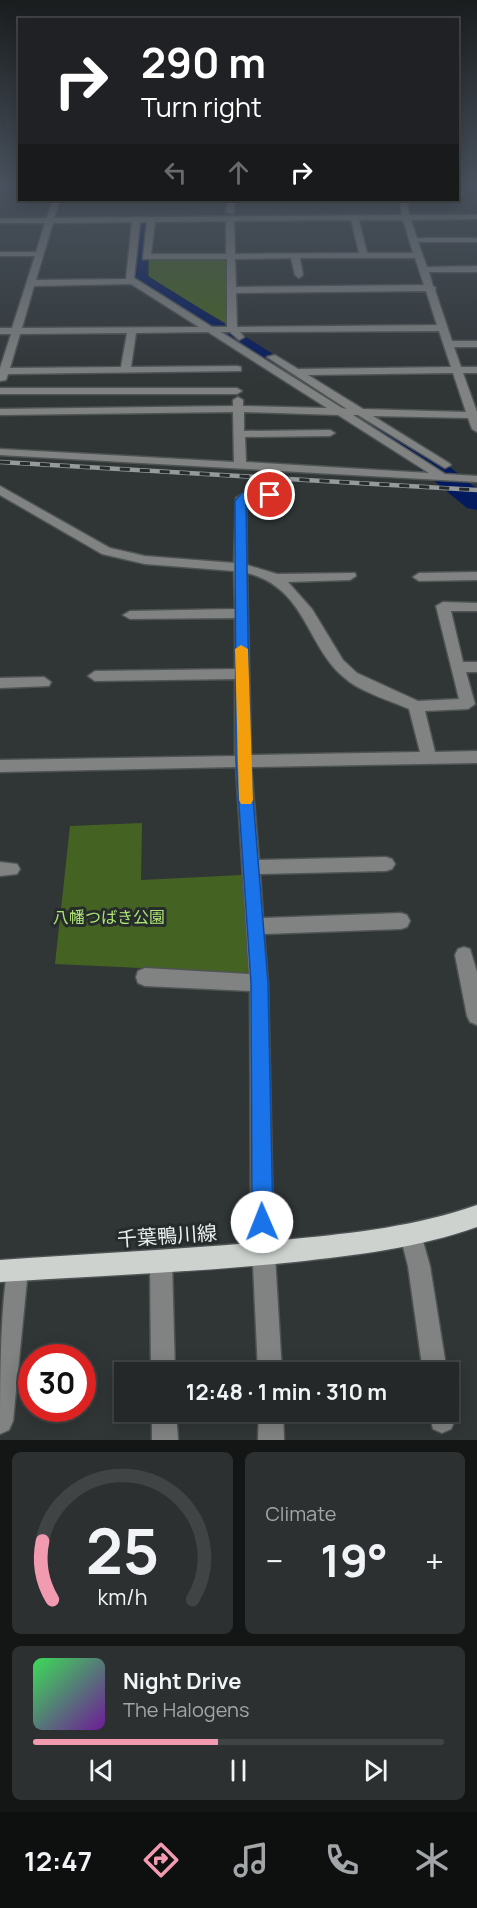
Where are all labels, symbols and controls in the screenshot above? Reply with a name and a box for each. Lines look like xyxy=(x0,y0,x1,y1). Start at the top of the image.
text: 290 m xyxy=(141,33,266,91)
icon: right xyxy=(42,42,120,120)
text: Turn right xyxy=(141,88,262,125)
icon: left xyxy=(159,156,192,189)
icon: ahead xyxy=(222,156,255,189)
icon: right xyxy=(285,156,318,189)
pin xyxy=(244,469,295,520)
icon: arrive xyxy=(253,478,286,511)
park label: 八幡つばき公園 xyxy=(53,906,165,928)
position arrow xyxy=(230,1190,294,1254)
street label: 千葉鴨川線 xyxy=(116,1219,218,1252)
speed limit sign: 30 xyxy=(18,1344,96,1422)
text: 12:48 · 1 min · 310 m xyxy=(186,1377,387,1407)
text: Climate xyxy=(266,1500,337,1527)
text: 25 xyxy=(85,1507,159,1593)
text: 19° xyxy=(320,1529,388,1591)
text: − xyxy=(266,1538,283,1583)
text: + xyxy=(425,1538,444,1583)
text: km/h xyxy=(97,1582,147,1611)
text: Night Drive xyxy=(123,1666,242,1696)
text: The Halogens xyxy=(123,1696,249,1723)
icon: previous xyxy=(85,1754,118,1787)
icon: pause xyxy=(222,1754,255,1787)
icon: next xyxy=(359,1754,392,1787)
icon: directions xyxy=(140,1839,182,1881)
icon: music xyxy=(230,1839,272,1881)
icon: phone xyxy=(321,1839,363,1881)
icon: climate xyxy=(411,1839,453,1881)
text: 12:47 xyxy=(24,1842,92,1879)

